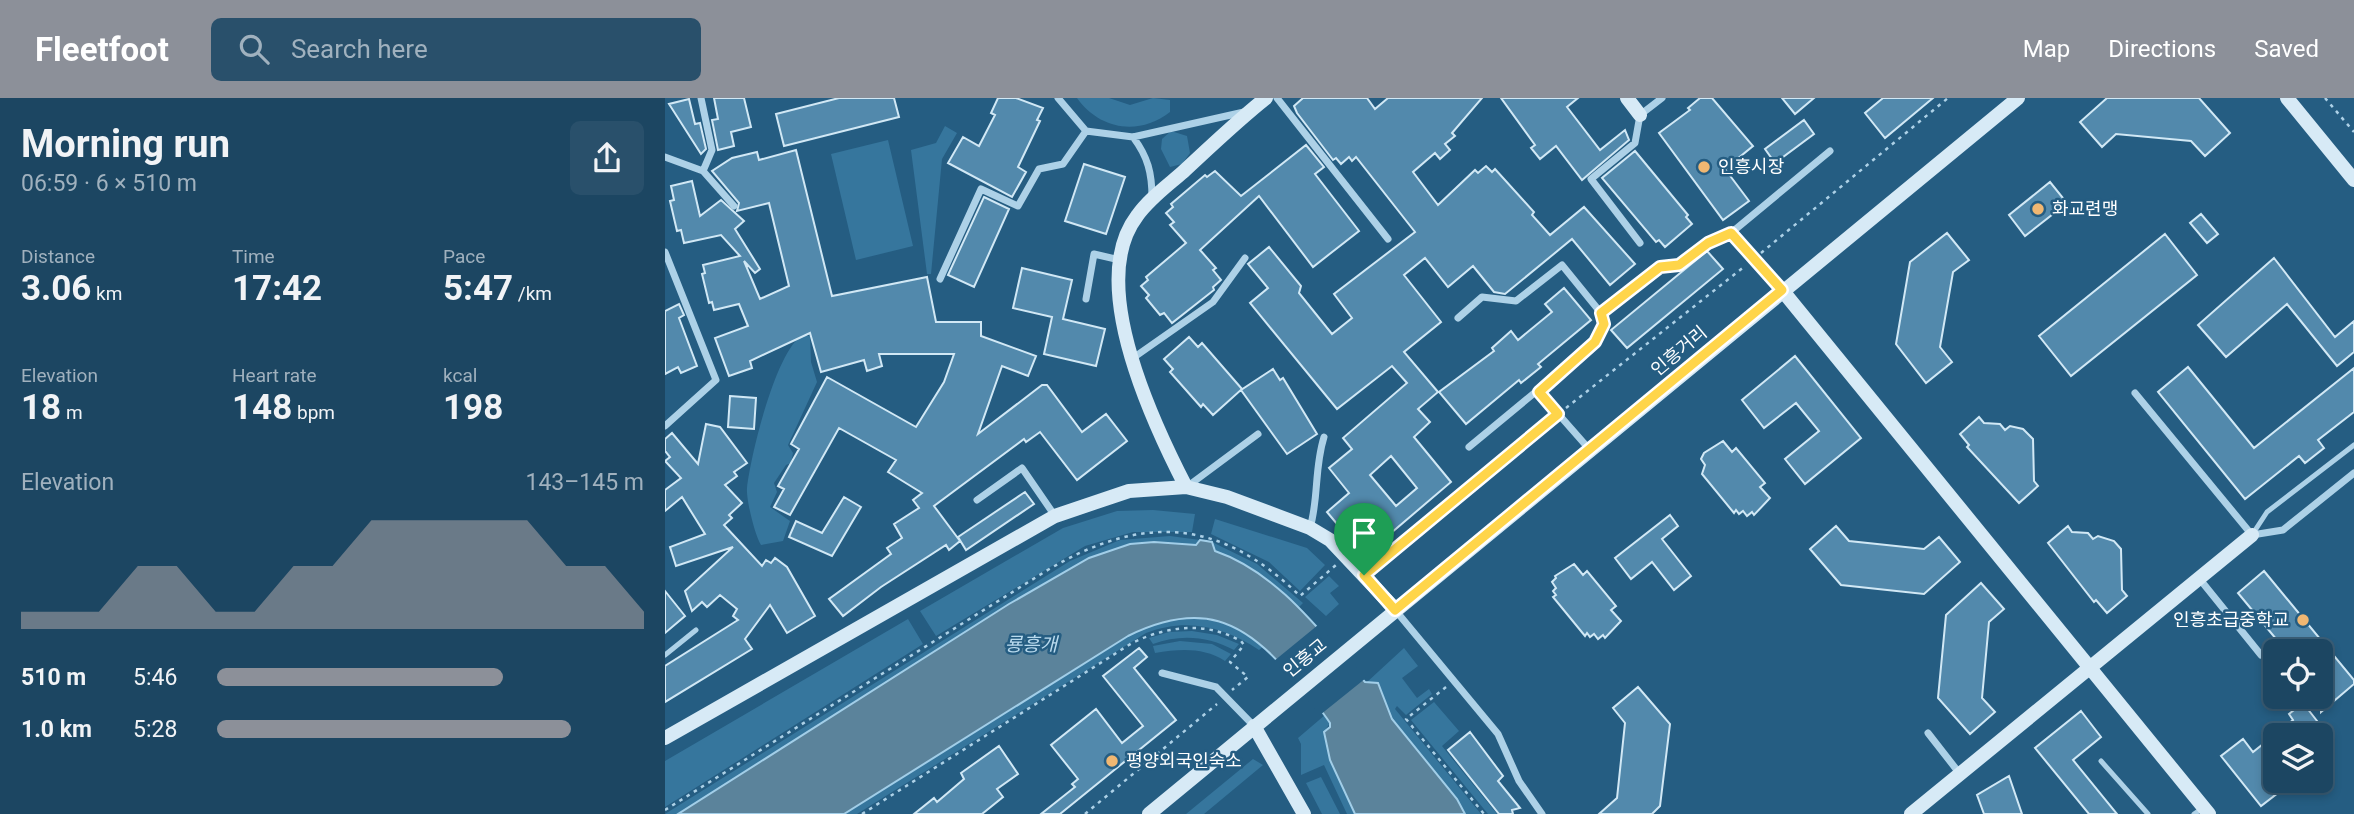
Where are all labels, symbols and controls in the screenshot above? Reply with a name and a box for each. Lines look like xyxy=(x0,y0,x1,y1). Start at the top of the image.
search box xyxy=(211,18,701,81)
text: Fleetfoot xyxy=(35,30,169,69)
icon: search xyxy=(235,30,273,68)
text: Search here xyxy=(291,34,428,64)
text: Map xyxy=(2023,35,2070,63)
text: Directions xyxy=(2108,35,2216,63)
text: Saved xyxy=(2254,35,2319,63)
button: share xyxy=(570,121,644,195)
text: Morning run xyxy=(21,122,230,166)
place label: 인흥시장 xyxy=(1718,156,1784,177)
marker: 인흥시장 xyxy=(1696,159,1712,175)
text: 06:59 · 6 × 510 m xyxy=(21,170,197,197)
place label: 화교련맹 xyxy=(2052,198,2118,219)
marker: 화교련맹 xyxy=(2030,201,2046,217)
text: Distance xyxy=(21,245,95,268)
text: Time xyxy=(232,245,275,268)
text: Pace xyxy=(443,245,485,268)
text: 3.06 xyxy=(21,268,91,309)
text: 17:42 xyxy=(232,268,322,309)
text: 5:47 xyxy=(443,268,513,309)
text: km xyxy=(91,282,122,305)
text: /km xyxy=(513,282,552,305)
street label: 인흥거리 xyxy=(1647,321,1711,380)
text: Elevation xyxy=(21,364,98,387)
text: Heart rate xyxy=(232,364,317,387)
text: kcal xyxy=(443,364,477,387)
text: 18 xyxy=(21,387,61,428)
text: 148 xyxy=(232,387,292,428)
text: 198 xyxy=(443,387,503,428)
text: m xyxy=(61,401,83,424)
text: bpm xyxy=(292,401,335,424)
text: Elevation xyxy=(21,469,114,496)
text: 143–145 m xyxy=(525,469,644,496)
pin xyxy=(1334,503,1394,575)
icon: arrive xyxy=(1345,514,1383,552)
place label: 인흥초급중학교 xyxy=(2173,609,2289,630)
marker: 인흥초급중학교 xyxy=(2295,612,2311,628)
water label: 룡흥개 xyxy=(1005,633,1060,656)
street label: 인흥교 xyxy=(1279,634,1331,681)
map controls xyxy=(2263,639,2333,793)
button: locate xyxy=(2263,639,2333,709)
text: 510 m xyxy=(21,664,86,691)
text: 5:46 xyxy=(133,664,177,691)
text: 1.0 km xyxy=(21,716,92,743)
text: 5:28 xyxy=(133,716,177,743)
button: layers xyxy=(2263,723,2333,793)
place label: 평양외국인숙소 xyxy=(1126,750,1242,771)
marker: 평양외국인숙소 xyxy=(1104,753,1120,769)

